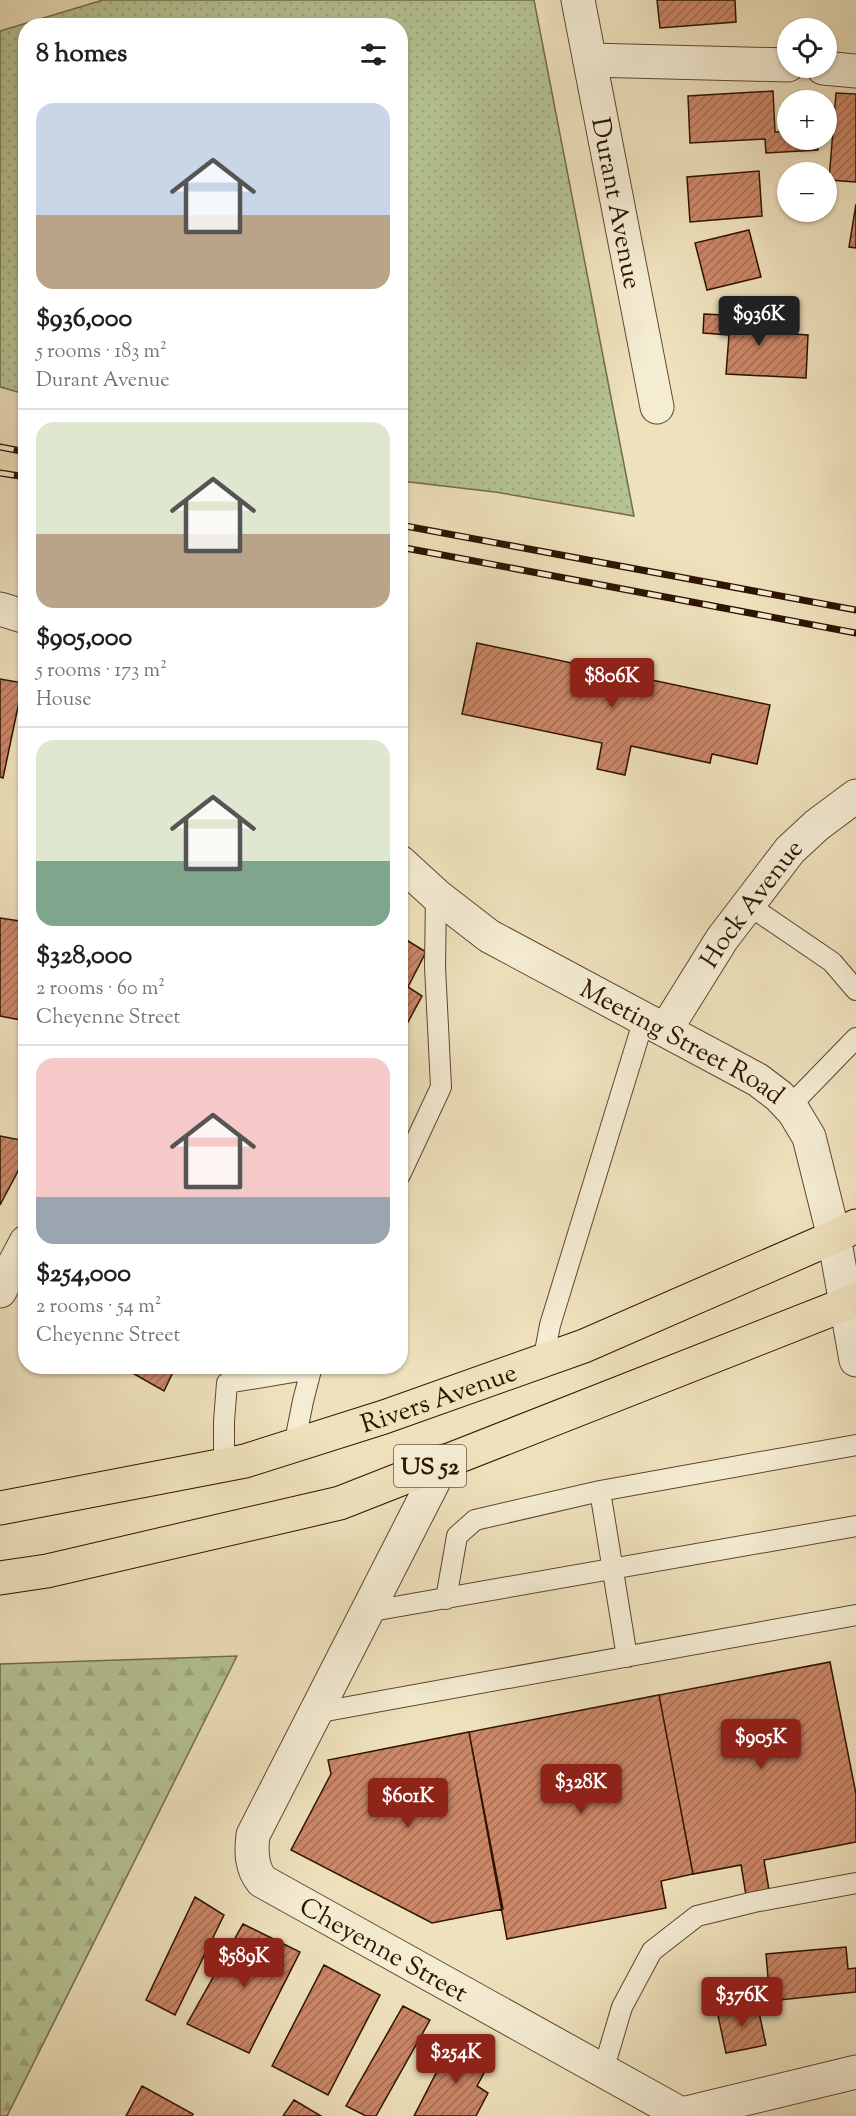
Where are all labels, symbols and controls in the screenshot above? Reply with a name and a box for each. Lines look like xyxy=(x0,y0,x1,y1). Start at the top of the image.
map controls xyxy=(777,18,837,222)
button: locate xyxy=(777,18,837,78)
text: 8 homes xyxy=(36,36,127,73)
icon: filters xyxy=(357,38,390,71)
button: + xyxy=(777,90,837,150)
street label: Durant Avenue xyxy=(580,115,650,293)
icon: home xyxy=(159,142,267,250)
button: − xyxy=(777,162,837,222)
pin: $936K xyxy=(717,296,801,347)
text: $936,000 xyxy=(36,301,132,338)
text: $936K xyxy=(733,301,785,330)
text: 5 rooms · 183 m² xyxy=(36,338,167,367)
text: Durant Avenue xyxy=(36,367,170,396)
icon: home xyxy=(159,461,267,569)
text: $905,000 xyxy=(36,620,132,657)
text: 5 rooms · 173 m² xyxy=(36,657,167,686)
pin: $806K xyxy=(570,658,654,709)
text: $806K xyxy=(584,663,640,692)
text: House xyxy=(36,686,91,715)
icon: home xyxy=(159,779,267,887)
street label: Hock Avenue xyxy=(692,831,812,976)
text: $328,000 xyxy=(36,938,132,975)
street label: Meeting Street Road xyxy=(572,972,791,1115)
text: 2 rooms · 60 m² xyxy=(36,975,165,1004)
text: Cheyenne Street xyxy=(36,1004,180,1033)
icon: home xyxy=(159,1097,267,1205)
text: $254,000 xyxy=(36,1256,131,1293)
text: 2 rooms · 54 m² xyxy=(36,1293,161,1322)
text: Cheyenne Street xyxy=(36,1322,180,1351)
street label: Rivers Avenue xyxy=(356,1355,522,1444)
road number: US 52 xyxy=(394,1445,466,1487)
pin: $905K xyxy=(719,1719,803,1770)
text: $905K xyxy=(735,1724,787,1753)
pin: $328K xyxy=(539,1764,623,1815)
text: $328K xyxy=(555,1769,607,1798)
pin: $601K xyxy=(366,1778,450,1829)
text: $601K xyxy=(382,1783,434,1812)
street label: Cheyenne Street xyxy=(292,1889,474,2013)
pin: $589K xyxy=(202,1938,286,1989)
text: $589K xyxy=(218,1943,270,1972)
pin: $376K xyxy=(700,1977,784,2028)
text: $376K xyxy=(715,1982,769,2011)
pin: $254K xyxy=(414,2034,498,2085)
text: $254K xyxy=(430,2039,482,2068)

